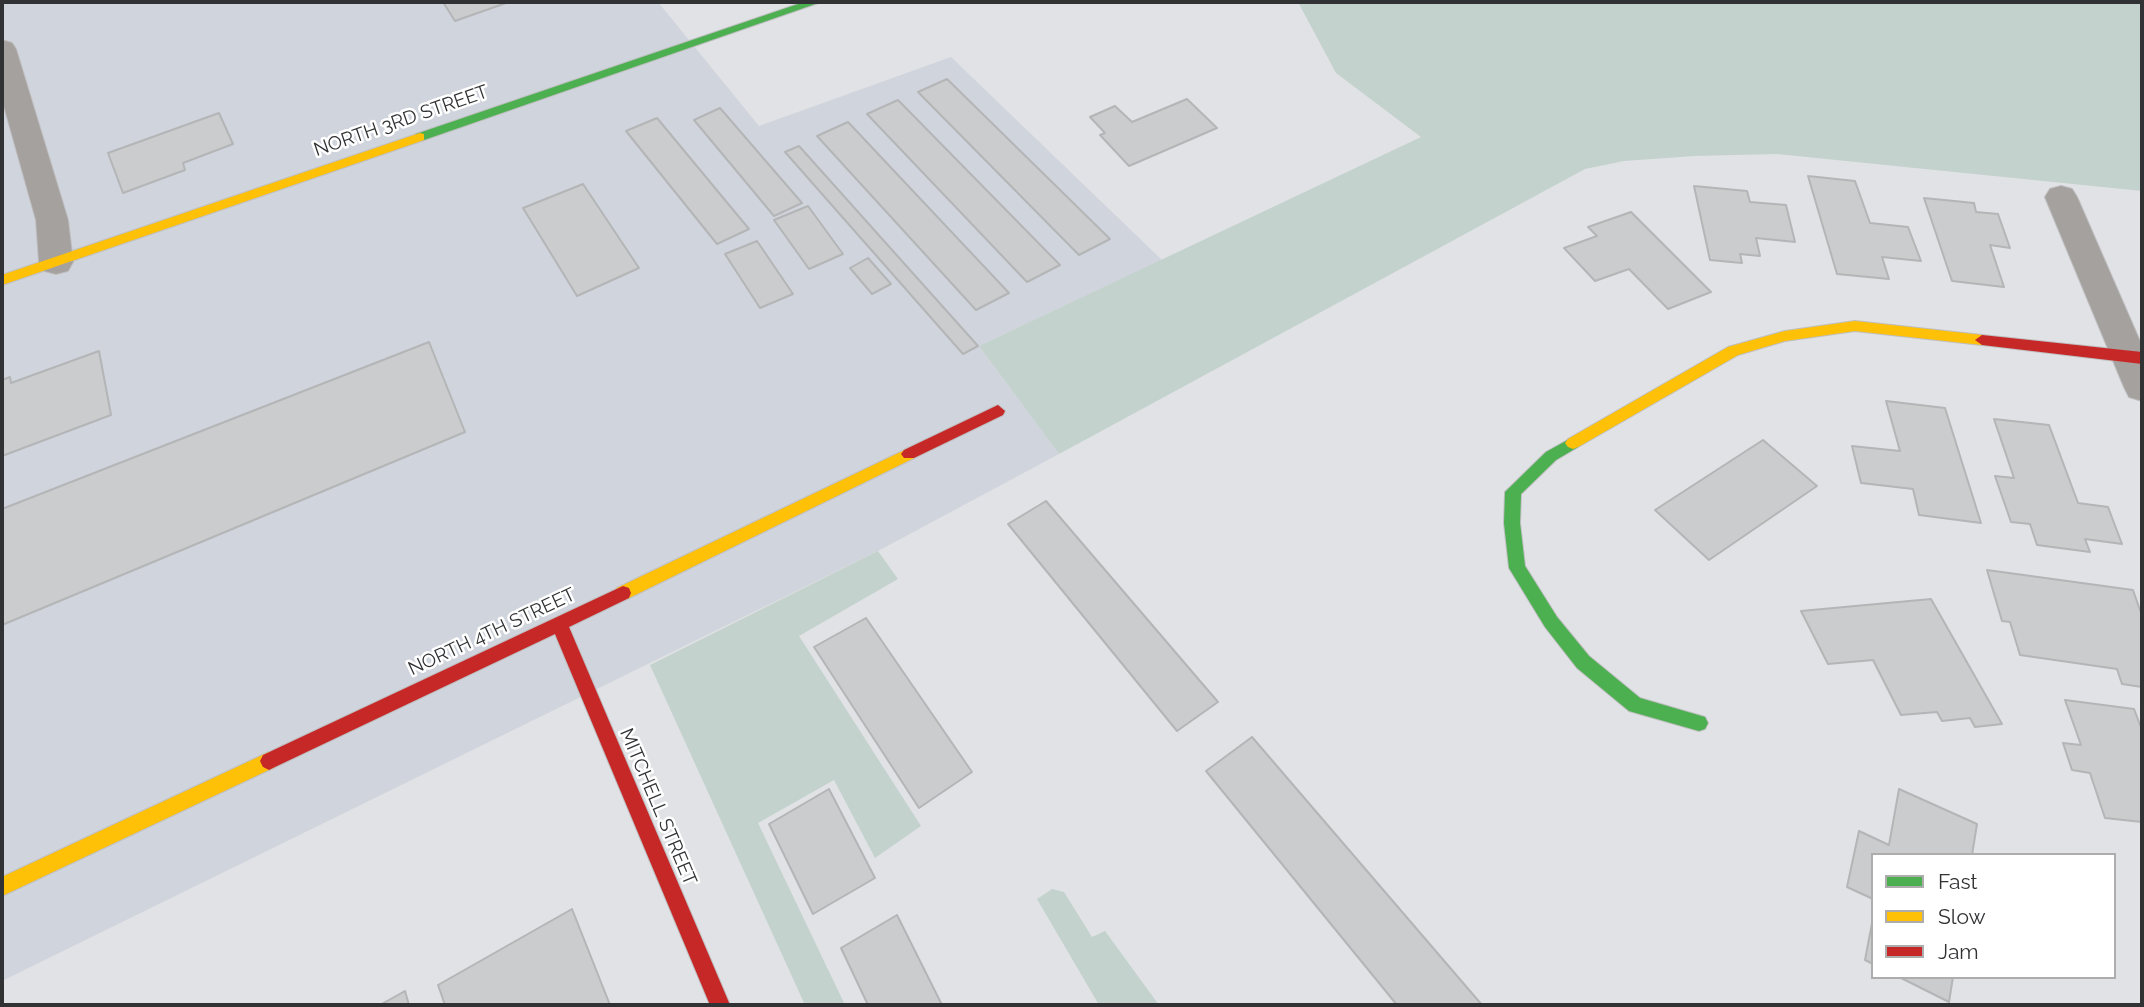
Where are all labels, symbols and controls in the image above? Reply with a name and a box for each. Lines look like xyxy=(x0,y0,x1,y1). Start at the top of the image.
street label: NORTH 3RD STREET xyxy=(311,80,491,162)
street label: NORTH 4TH STREET xyxy=(405,583,579,681)
street label: MITCHELL STREET xyxy=(615,725,701,889)
legend xyxy=(1871,853,2116,979)
text: Fast xyxy=(1938,869,1978,894)
text: Slow xyxy=(1938,904,1986,929)
text: Jam xyxy=(1938,939,1979,964)

